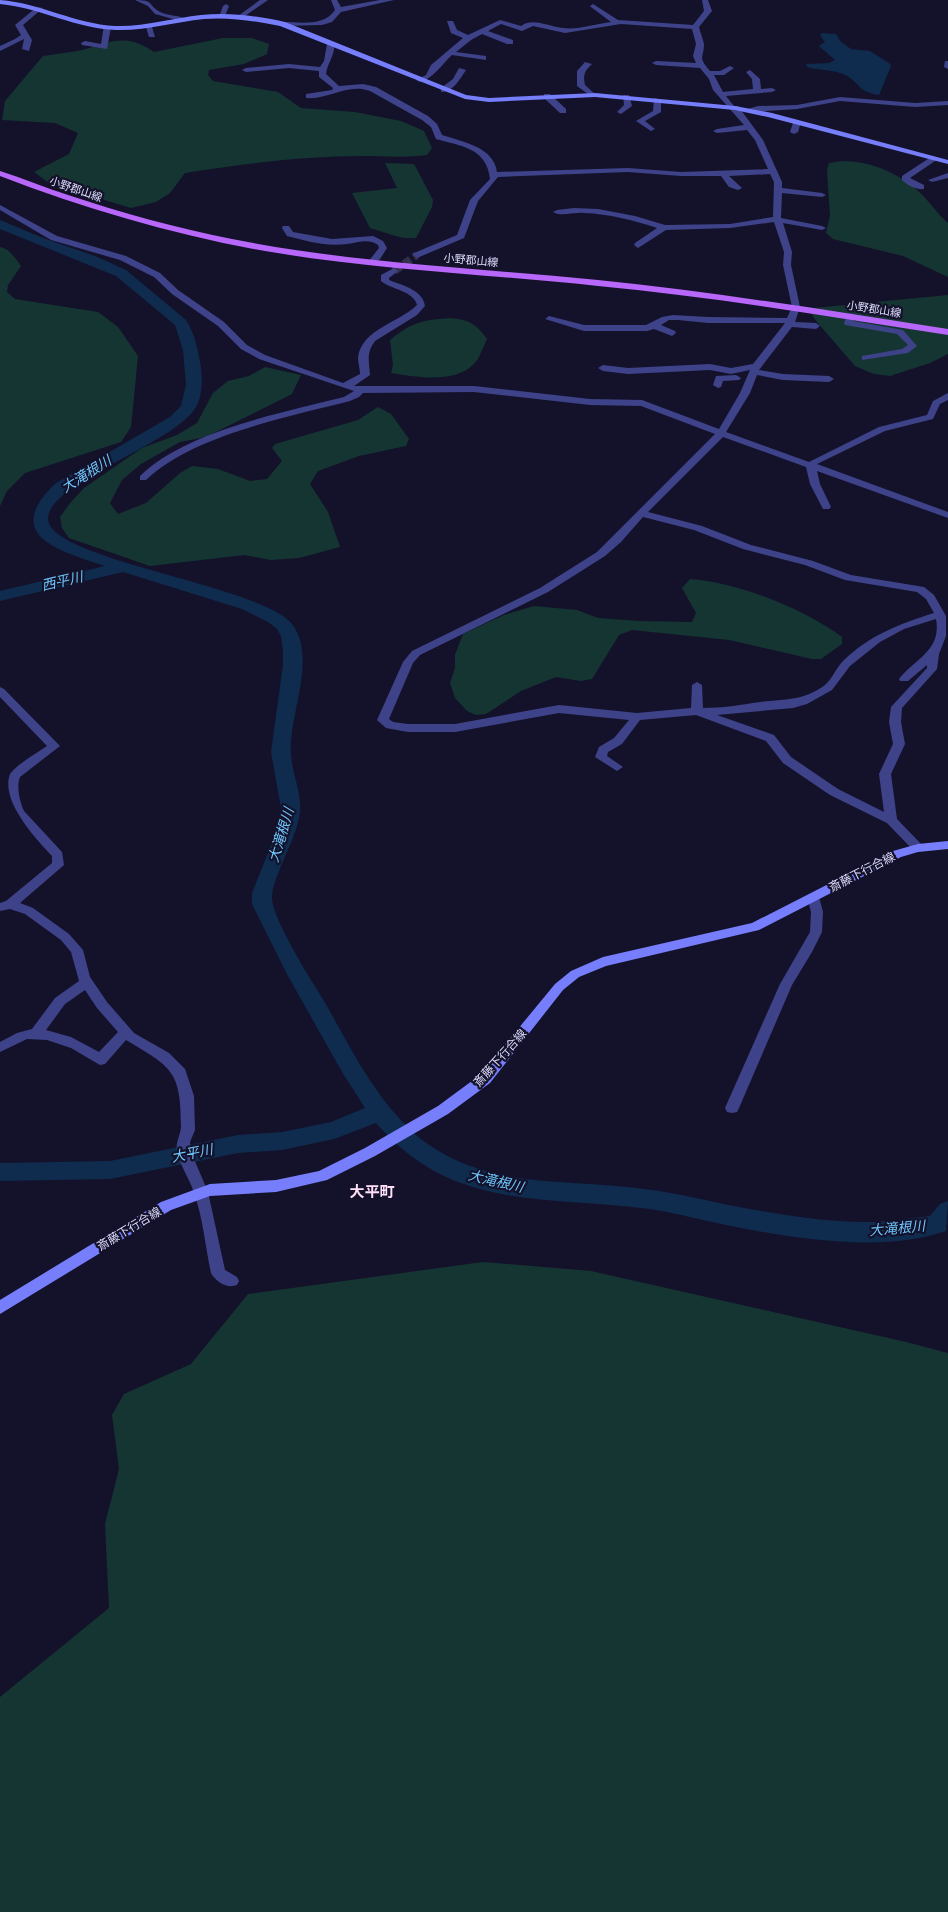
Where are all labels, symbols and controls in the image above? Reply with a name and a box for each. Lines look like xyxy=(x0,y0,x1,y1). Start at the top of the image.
street label: 小野郡山線 xyxy=(48,174,104,204)
street label: 小野郡山線 xyxy=(443,252,499,268)
street label: 小野郡山線 xyxy=(846,299,902,319)
water label: 大滝根川 xyxy=(58,451,116,496)
water label: 西平川 xyxy=(40,568,86,594)
water label: 大滝根川 xyxy=(265,804,297,864)
street label: 斎藤下行合線 xyxy=(827,849,897,895)
street label: 斎藤下行合線 xyxy=(471,1027,529,1089)
water label: 大平川 xyxy=(170,1141,216,1165)
water label: 大滝根川 xyxy=(467,1167,527,1196)
district label: 大平町 xyxy=(349,1183,395,1200)
street label: 斎藤下行合線 xyxy=(95,1204,163,1254)
water label: 大滝根川 xyxy=(868,1217,928,1238)

